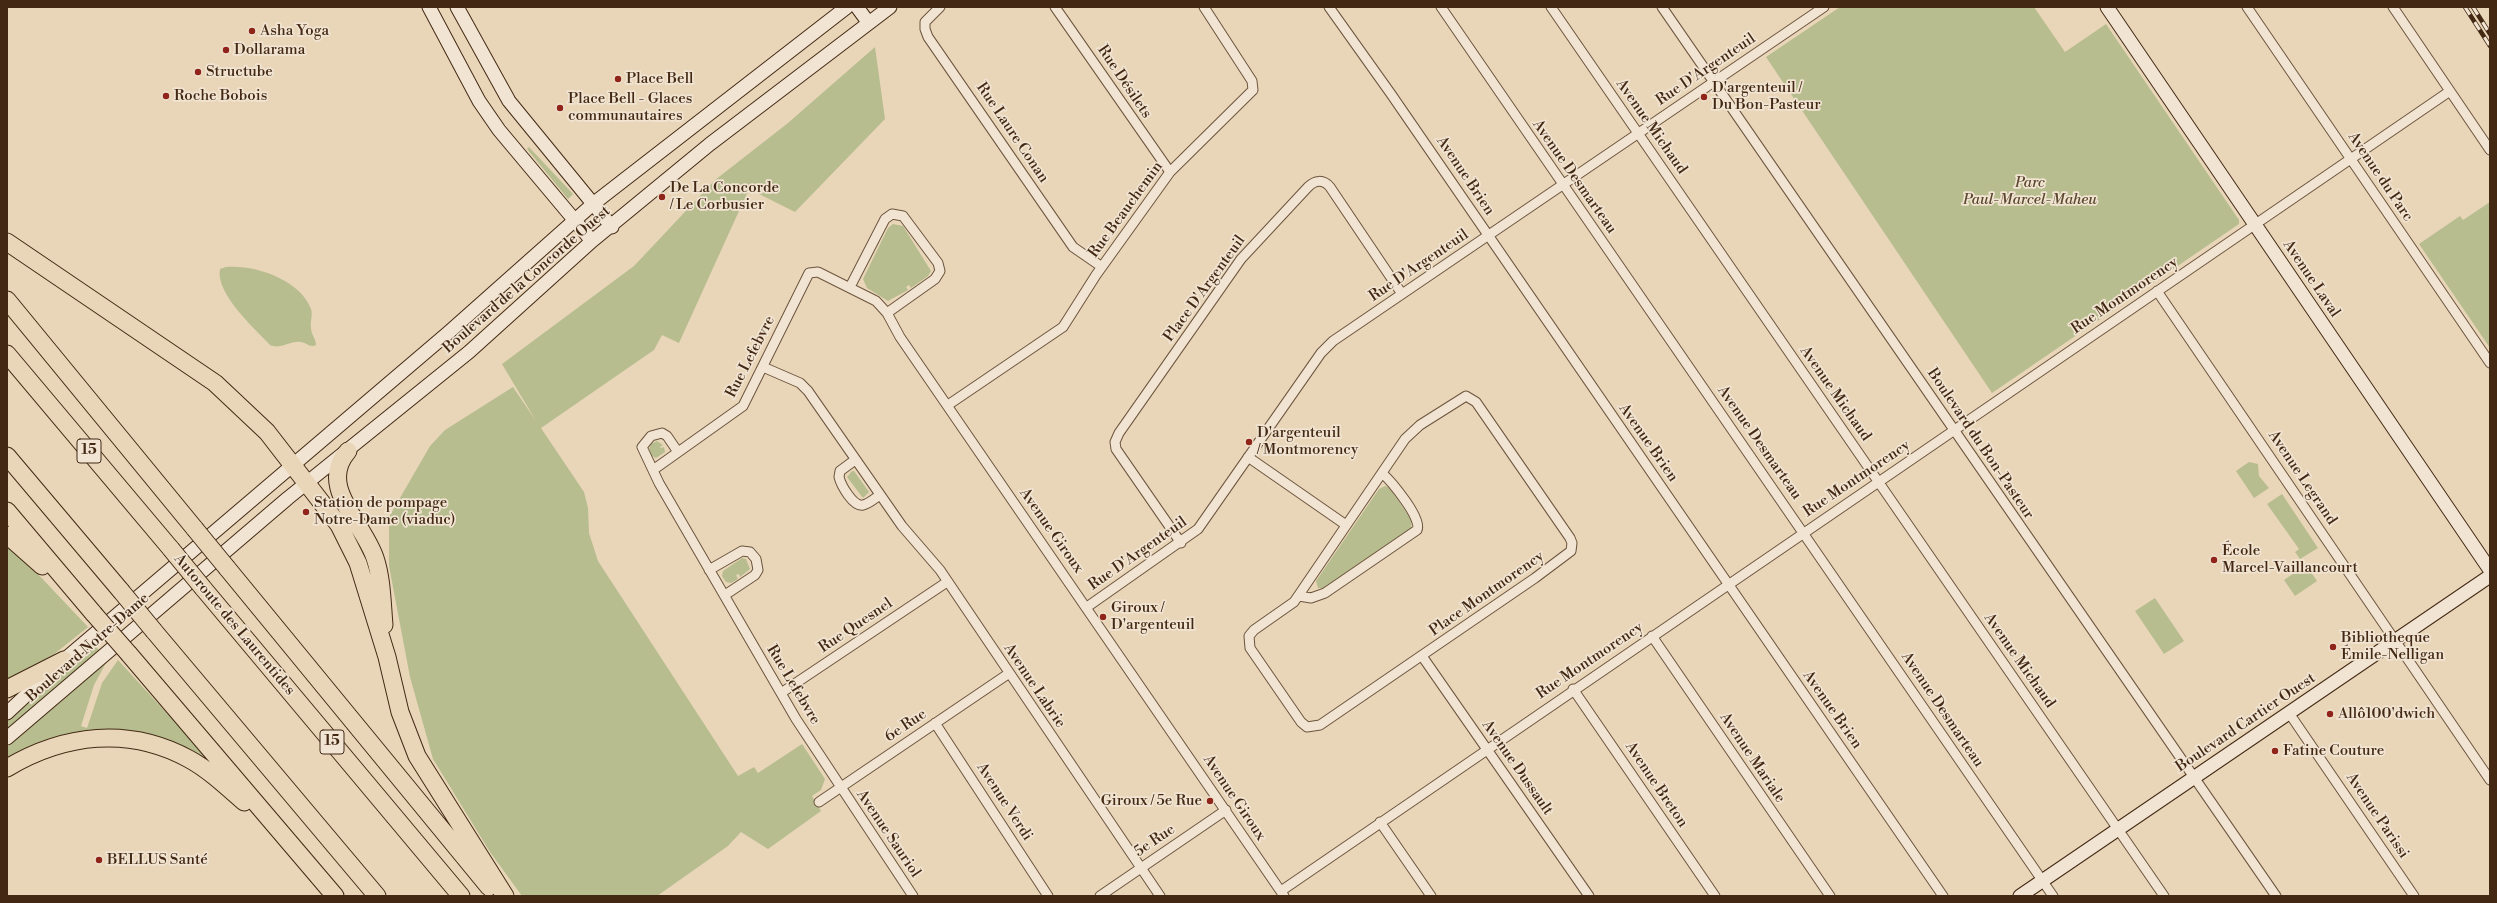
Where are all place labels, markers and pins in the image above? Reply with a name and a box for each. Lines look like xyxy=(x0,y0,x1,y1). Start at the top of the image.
place label: Asha Yoga xyxy=(260,22,329,40)
marker: Asha Yoga xyxy=(247,26,257,36)
place label: Dollarama xyxy=(234,41,305,59)
marker: Dollarama xyxy=(221,45,231,55)
place label: Structube xyxy=(206,63,273,81)
marker: Structube xyxy=(193,67,203,77)
place label: Place Bell xyxy=(626,70,694,88)
marker: Place Bell xyxy=(613,74,623,84)
place label: D'argenteuil / Du Bon-Pasteur xyxy=(1712,79,1821,114)
place label: Roche Bobois xyxy=(174,87,267,105)
place label: Place Bell - Glaces communautaires xyxy=(568,90,692,125)
marker: Roche Bobois xyxy=(161,91,171,101)
marker: D'argenteuil / Du Bon-Pasteur xyxy=(1699,92,1709,102)
marker: Place Bell - Glaces communautaires xyxy=(555,103,565,113)
place label: De La Concorde / Le Corbusier xyxy=(670,179,779,214)
marker: De La Concorde / Le Corbusier xyxy=(657,192,667,202)
place label: D'argenteuil / Montmorency xyxy=(1257,424,1358,459)
marker: D'argenteuil / Montmorency xyxy=(1244,437,1254,447)
place label: Station de pompage Notre-Dame (viaduc) xyxy=(314,494,455,529)
marker: Station de pompage Notre-Dame (viaduc) xyxy=(301,507,311,517)
place label: École Marcel-Vaillancourt xyxy=(2222,542,2358,577)
marker: École Marcel-Vaillancourt xyxy=(2209,555,2219,565)
place label: Giroux / D'argenteuil xyxy=(1111,599,1195,634)
marker: Giroux / D'argenteuil xyxy=(1098,612,1108,622)
place label: Bibliotheque Émile-Nelligan xyxy=(2341,629,2444,664)
marker: Bibliotheque Émile-Nelligan xyxy=(2328,642,2338,652)
place label: Allô100'dwich xyxy=(2338,705,2435,723)
marker: Allô100'dwich xyxy=(2325,709,2335,719)
place label: Fatine Couture xyxy=(2283,742,2384,760)
marker: Fatine Couture xyxy=(2270,746,2280,756)
place label: Giroux / 5e Rue xyxy=(1101,792,1202,810)
marker: Giroux / 5e Rue xyxy=(1205,796,1215,806)
place label: BELLUS Santé xyxy=(107,851,208,869)
marker: BELLUS Santé xyxy=(94,855,104,865)

